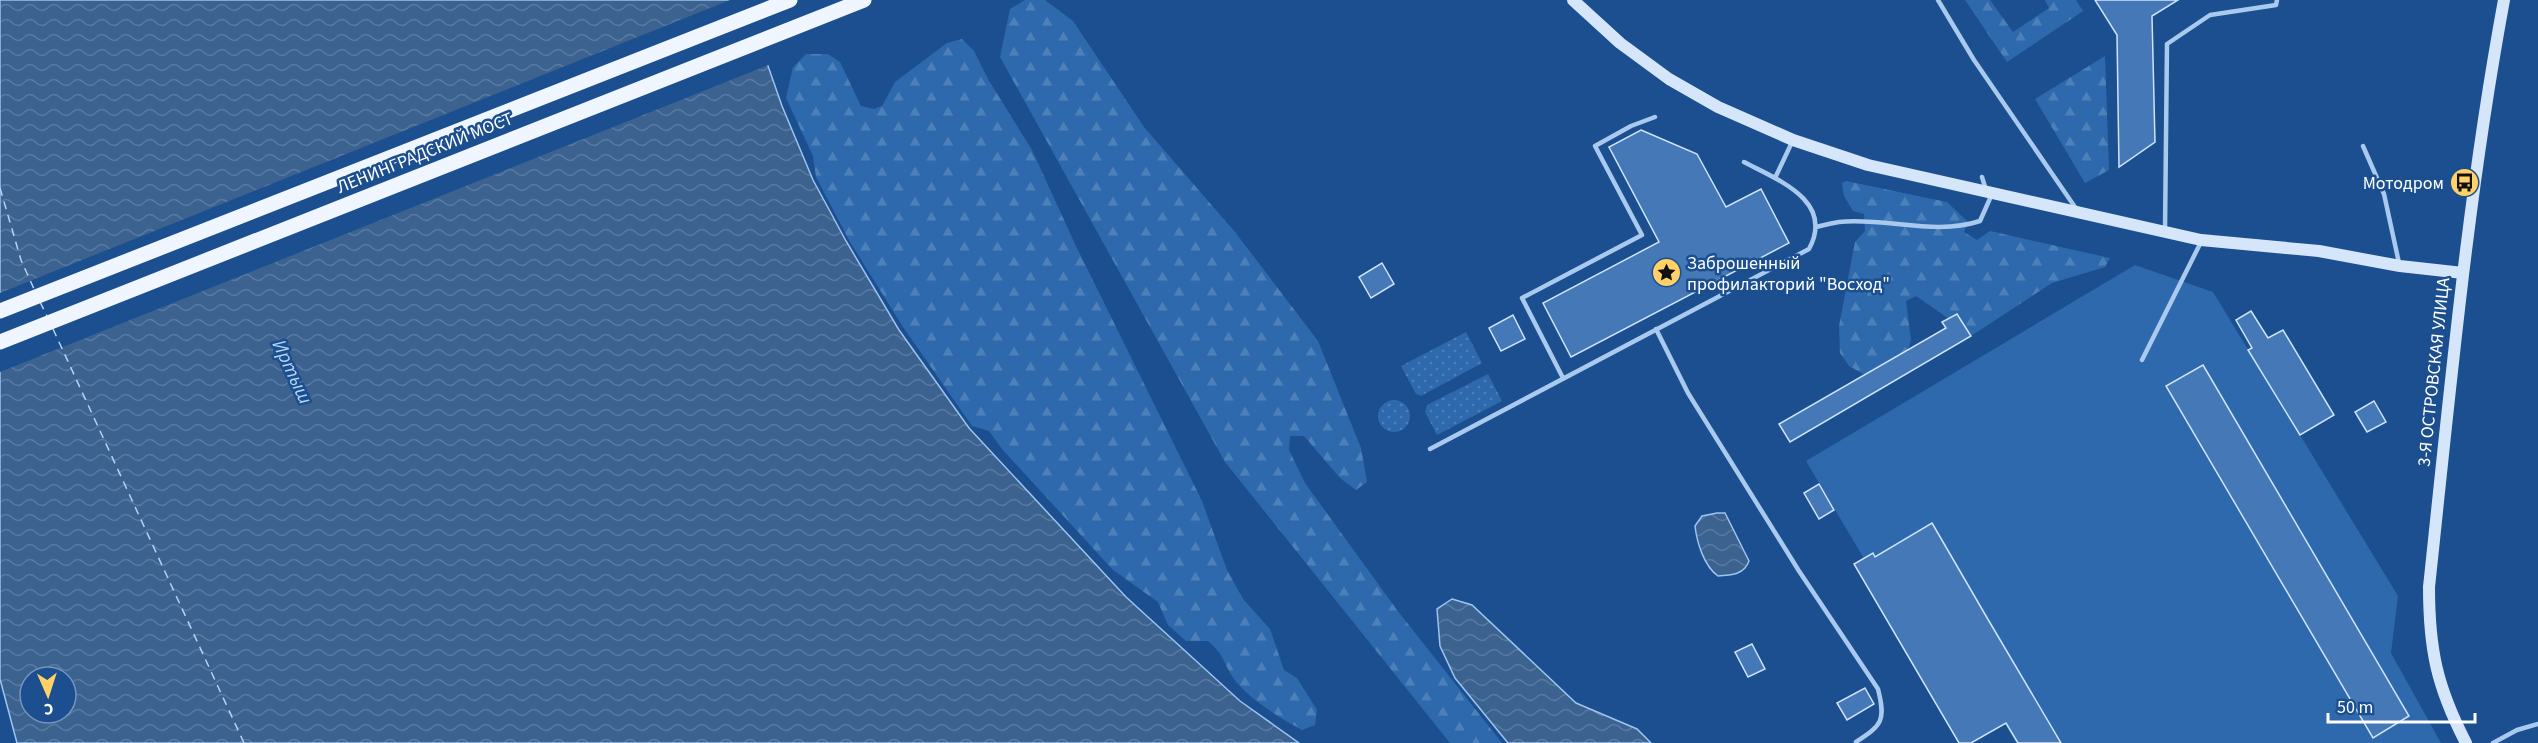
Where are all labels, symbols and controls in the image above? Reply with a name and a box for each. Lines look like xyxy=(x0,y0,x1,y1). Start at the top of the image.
street label: ЛЕНИНГРАДСКИЙ МОСТ xyxy=(333,106,517,200)
bus stop icon: Мотодром xyxy=(2449,167,2481,199)
place label: Мотодром xyxy=(2363,171,2444,196)
place label: Заброшенный профилакторий "Восход" xyxy=(1687,251,1890,297)
place icon: Заброшенный профилакторий "Восход" xyxy=(1650,257,1682,289)
street label: 3-Я ОСТРОВСКАЯ УЛИЦА xyxy=(2412,276,2456,468)
water label: Иртыш xyxy=(265,335,319,409)
north arrow xyxy=(18,665,78,725)
scale bar xyxy=(2328,686,2475,724)
text: 50 m xyxy=(2337,695,2373,720)
text: С xyxy=(44,698,54,720)

